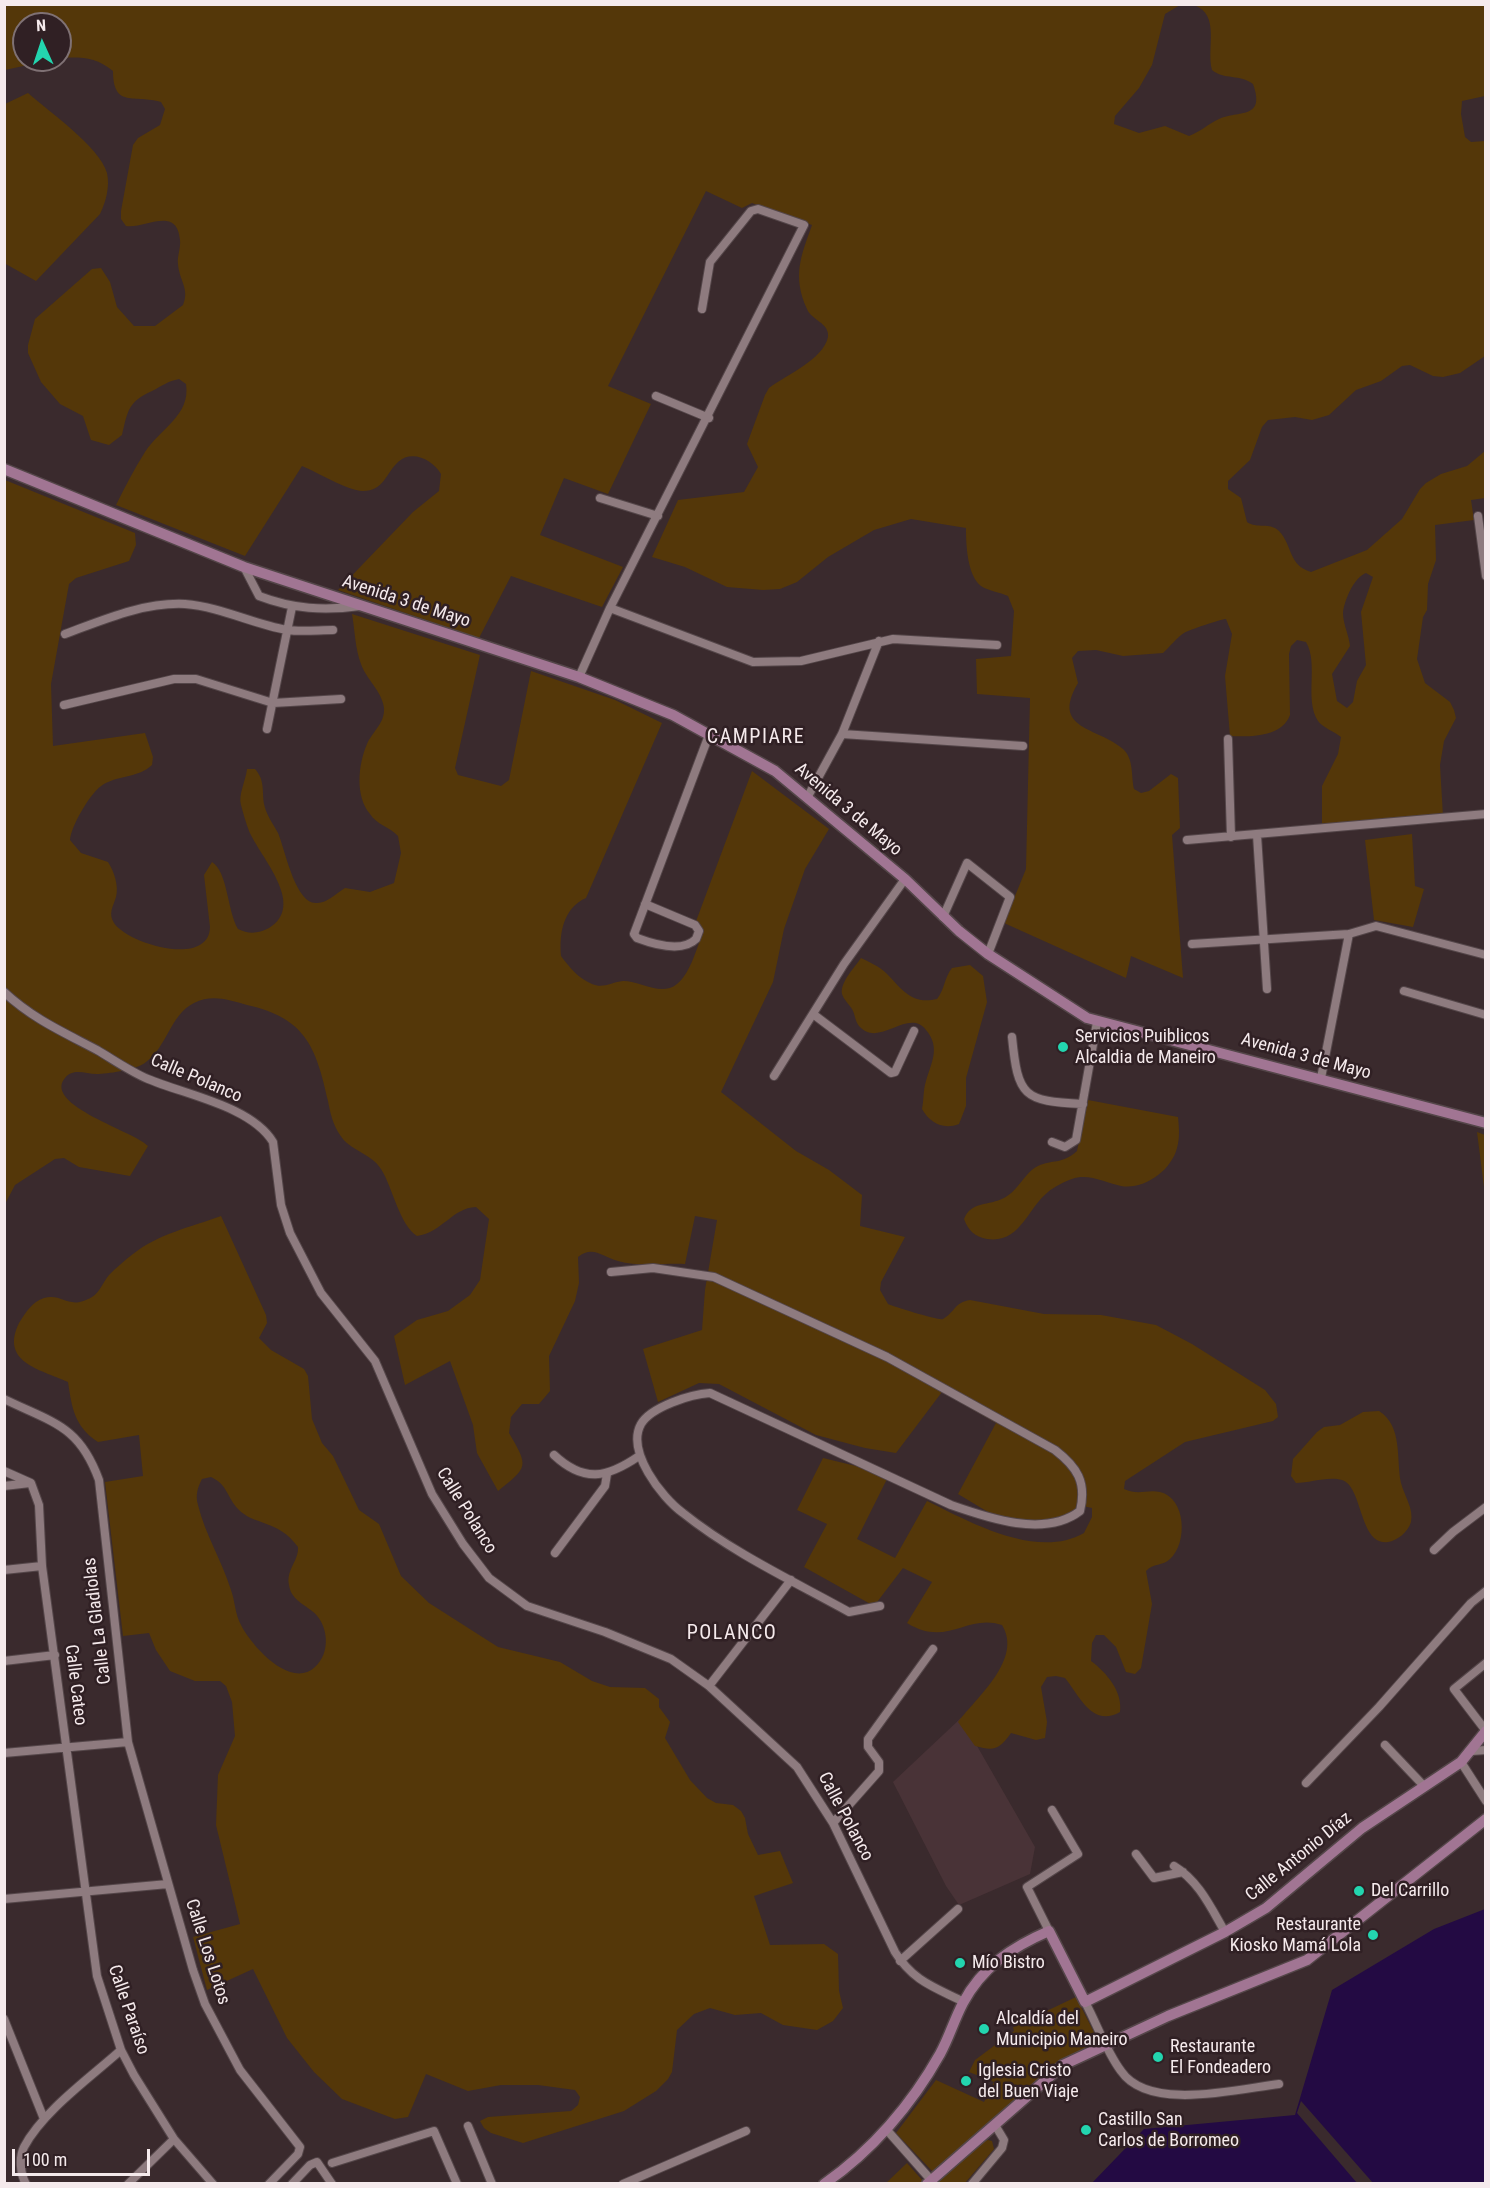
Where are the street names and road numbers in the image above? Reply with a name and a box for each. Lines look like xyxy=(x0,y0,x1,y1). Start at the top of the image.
street label: Avenida 3 de Mayo xyxy=(339,571,473,633)
street label: Avenida 3 de Mayo xyxy=(790,759,906,861)
street label: Avenida 3 de Mayo xyxy=(1239,1029,1373,1085)
street label: Calle Polanco xyxy=(147,1050,245,1108)
street label: Calle Polanco xyxy=(431,1464,501,1558)
street label: Calle La Gladiolas xyxy=(80,1556,116,1686)
street label: Calle Cateo xyxy=(59,1643,91,1727)
street label: Calle Polanco xyxy=(813,1769,877,1865)
street label: Calle Antonio Díaz xyxy=(1242,1808,1356,1906)
street label: Calle Los Lotos xyxy=(180,1897,234,2007)
street label: Calle Paraíso xyxy=(103,1962,153,2058)

